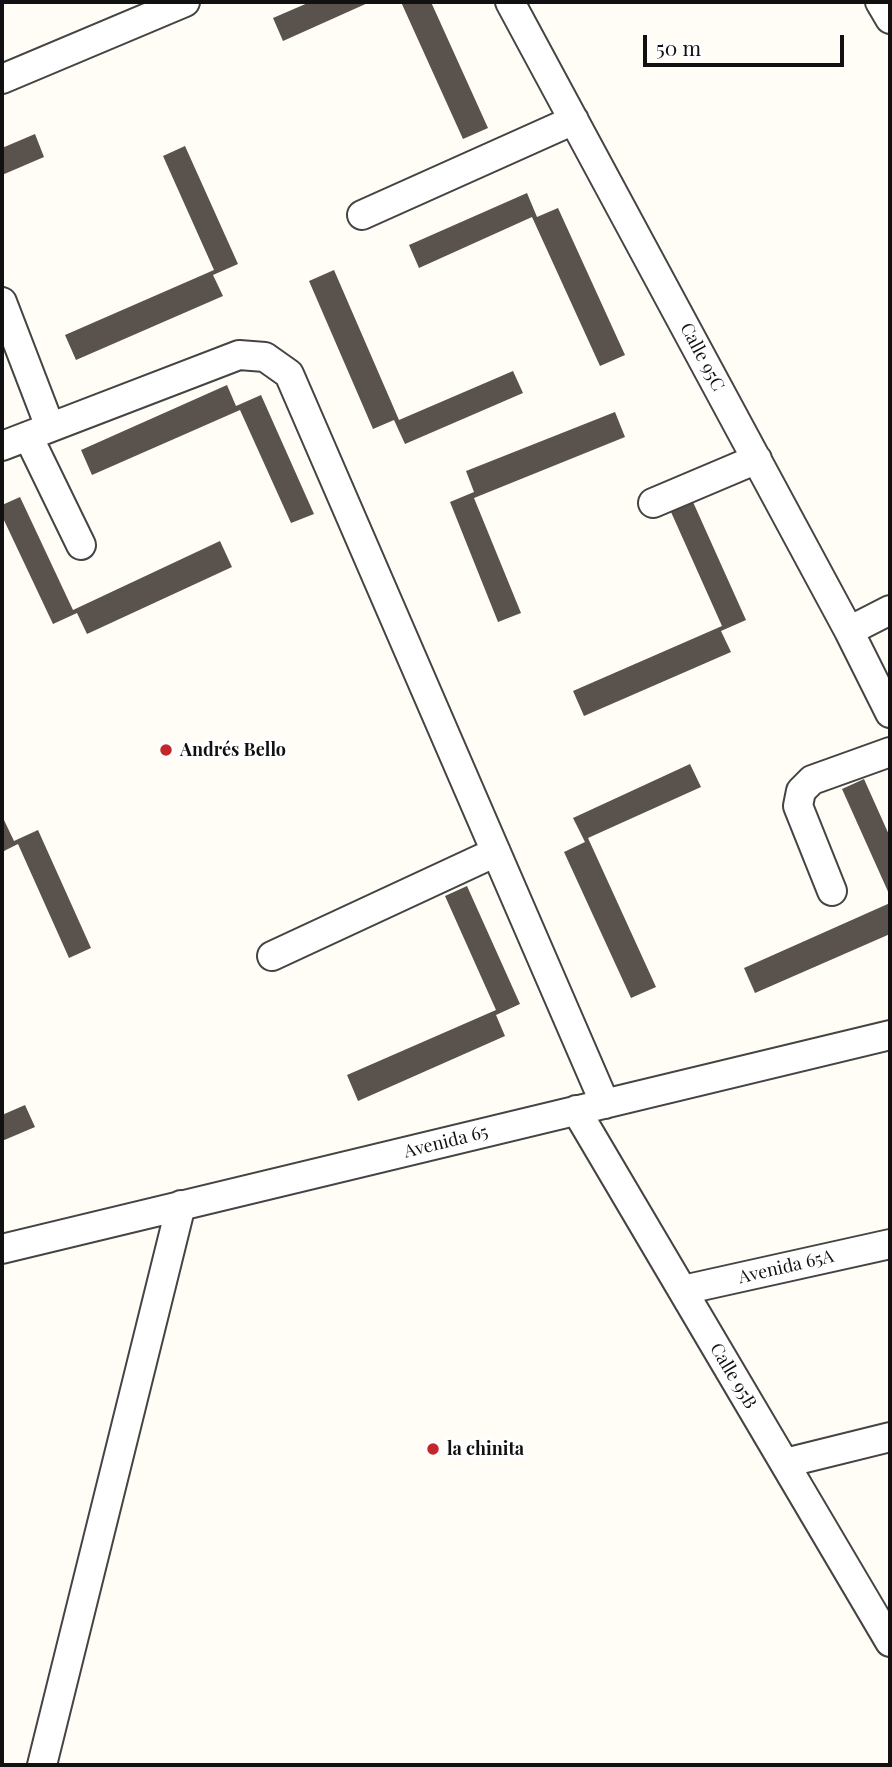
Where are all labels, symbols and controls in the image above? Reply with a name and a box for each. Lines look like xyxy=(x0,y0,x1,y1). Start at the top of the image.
scale bar xyxy=(647,21,848,65)
text: 50 m xyxy=(656,33,701,61)
street label: Calle 95C xyxy=(675,319,729,395)
place label: Andrés Bello xyxy=(180,739,286,761)
marker: Andrés Bello xyxy=(158,742,174,758)
street label: Avenida 65 xyxy=(402,1121,490,1163)
street label: Avenida 65A xyxy=(736,1246,836,1288)
street label: Calle 95B xyxy=(705,1339,761,1413)
place label: la chinita xyxy=(447,1438,524,1460)
marker: la chinita xyxy=(425,1441,441,1457)

